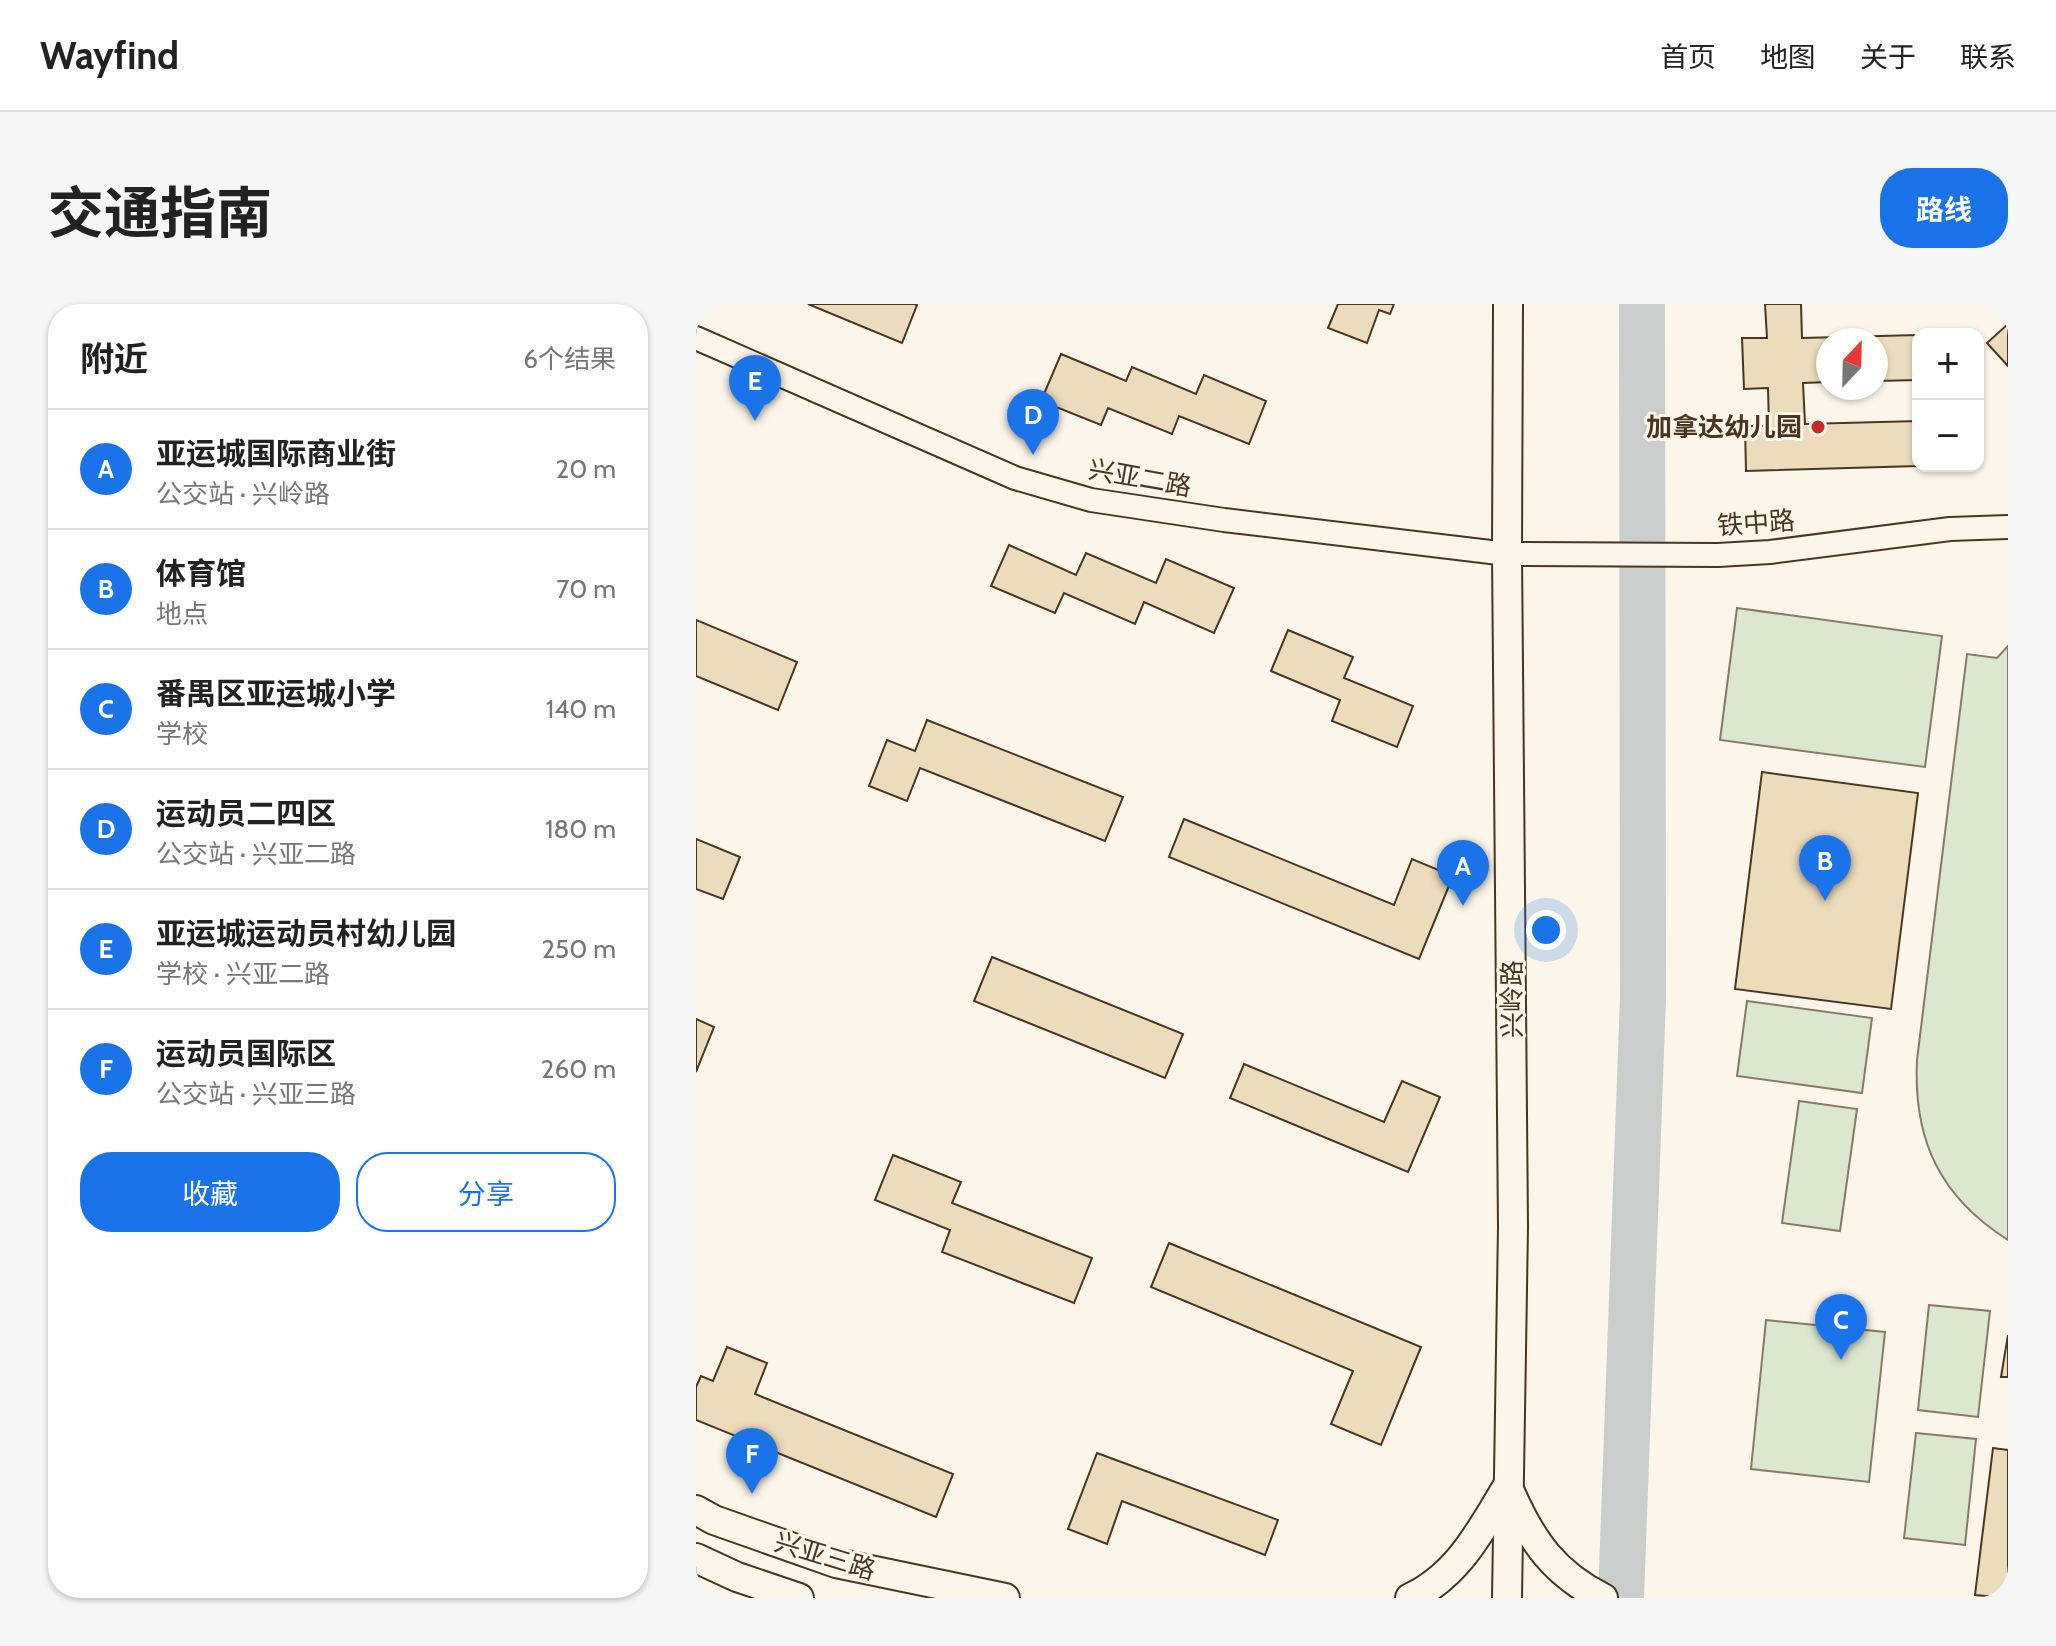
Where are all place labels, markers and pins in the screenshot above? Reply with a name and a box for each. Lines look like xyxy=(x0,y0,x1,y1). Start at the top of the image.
pin: E xyxy=(729,355,781,421)
pin: D xyxy=(1007,389,1059,455)
place label: 加拿达幼儿园 xyxy=(1646,411,1802,443)
marker: 加拿达幼儿园 xyxy=(1809,418,1827,436)
pin: B xyxy=(1799,835,1851,901)
pin: A xyxy=(1437,840,1489,906)
pin: C xyxy=(1815,1294,1867,1360)
pin: F xyxy=(726,1428,778,1494)

